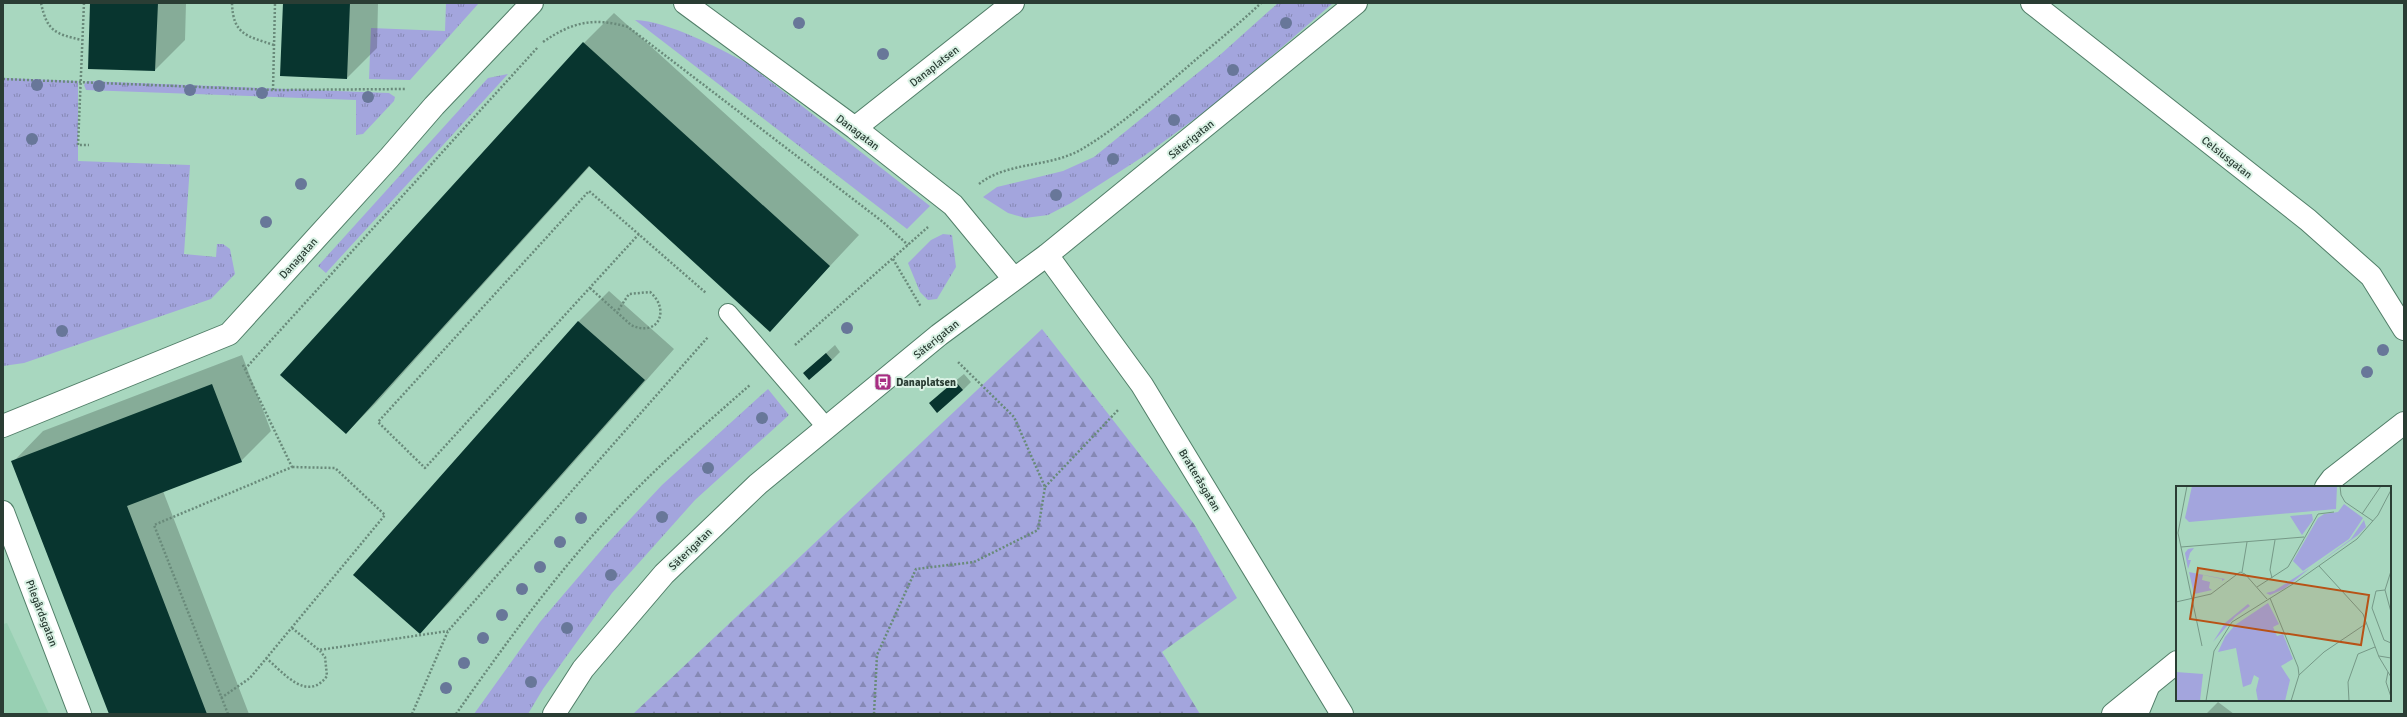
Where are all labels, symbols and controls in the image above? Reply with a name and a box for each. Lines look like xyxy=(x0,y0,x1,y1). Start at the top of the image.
street label: Danaplatsen xyxy=(907,43,962,90)
street label: Danagatan xyxy=(833,112,882,153)
street label: Säterigatan xyxy=(1166,117,1217,162)
street label: Celsiusgatan xyxy=(2199,134,2255,181)
street label: Danagatan xyxy=(277,235,320,282)
street label: Säterigatan xyxy=(911,317,962,362)
bus stop icon: Danaplatsen xyxy=(873,372,893,392)
place label: Danaplatsen xyxy=(896,376,956,389)
street label: Bratteråsgatan xyxy=(1176,447,1223,514)
inset map xyxy=(2176,486,2391,701)
street label: Säterigatan xyxy=(666,526,715,573)
street label: Pilegårdsgatan xyxy=(23,578,60,648)

